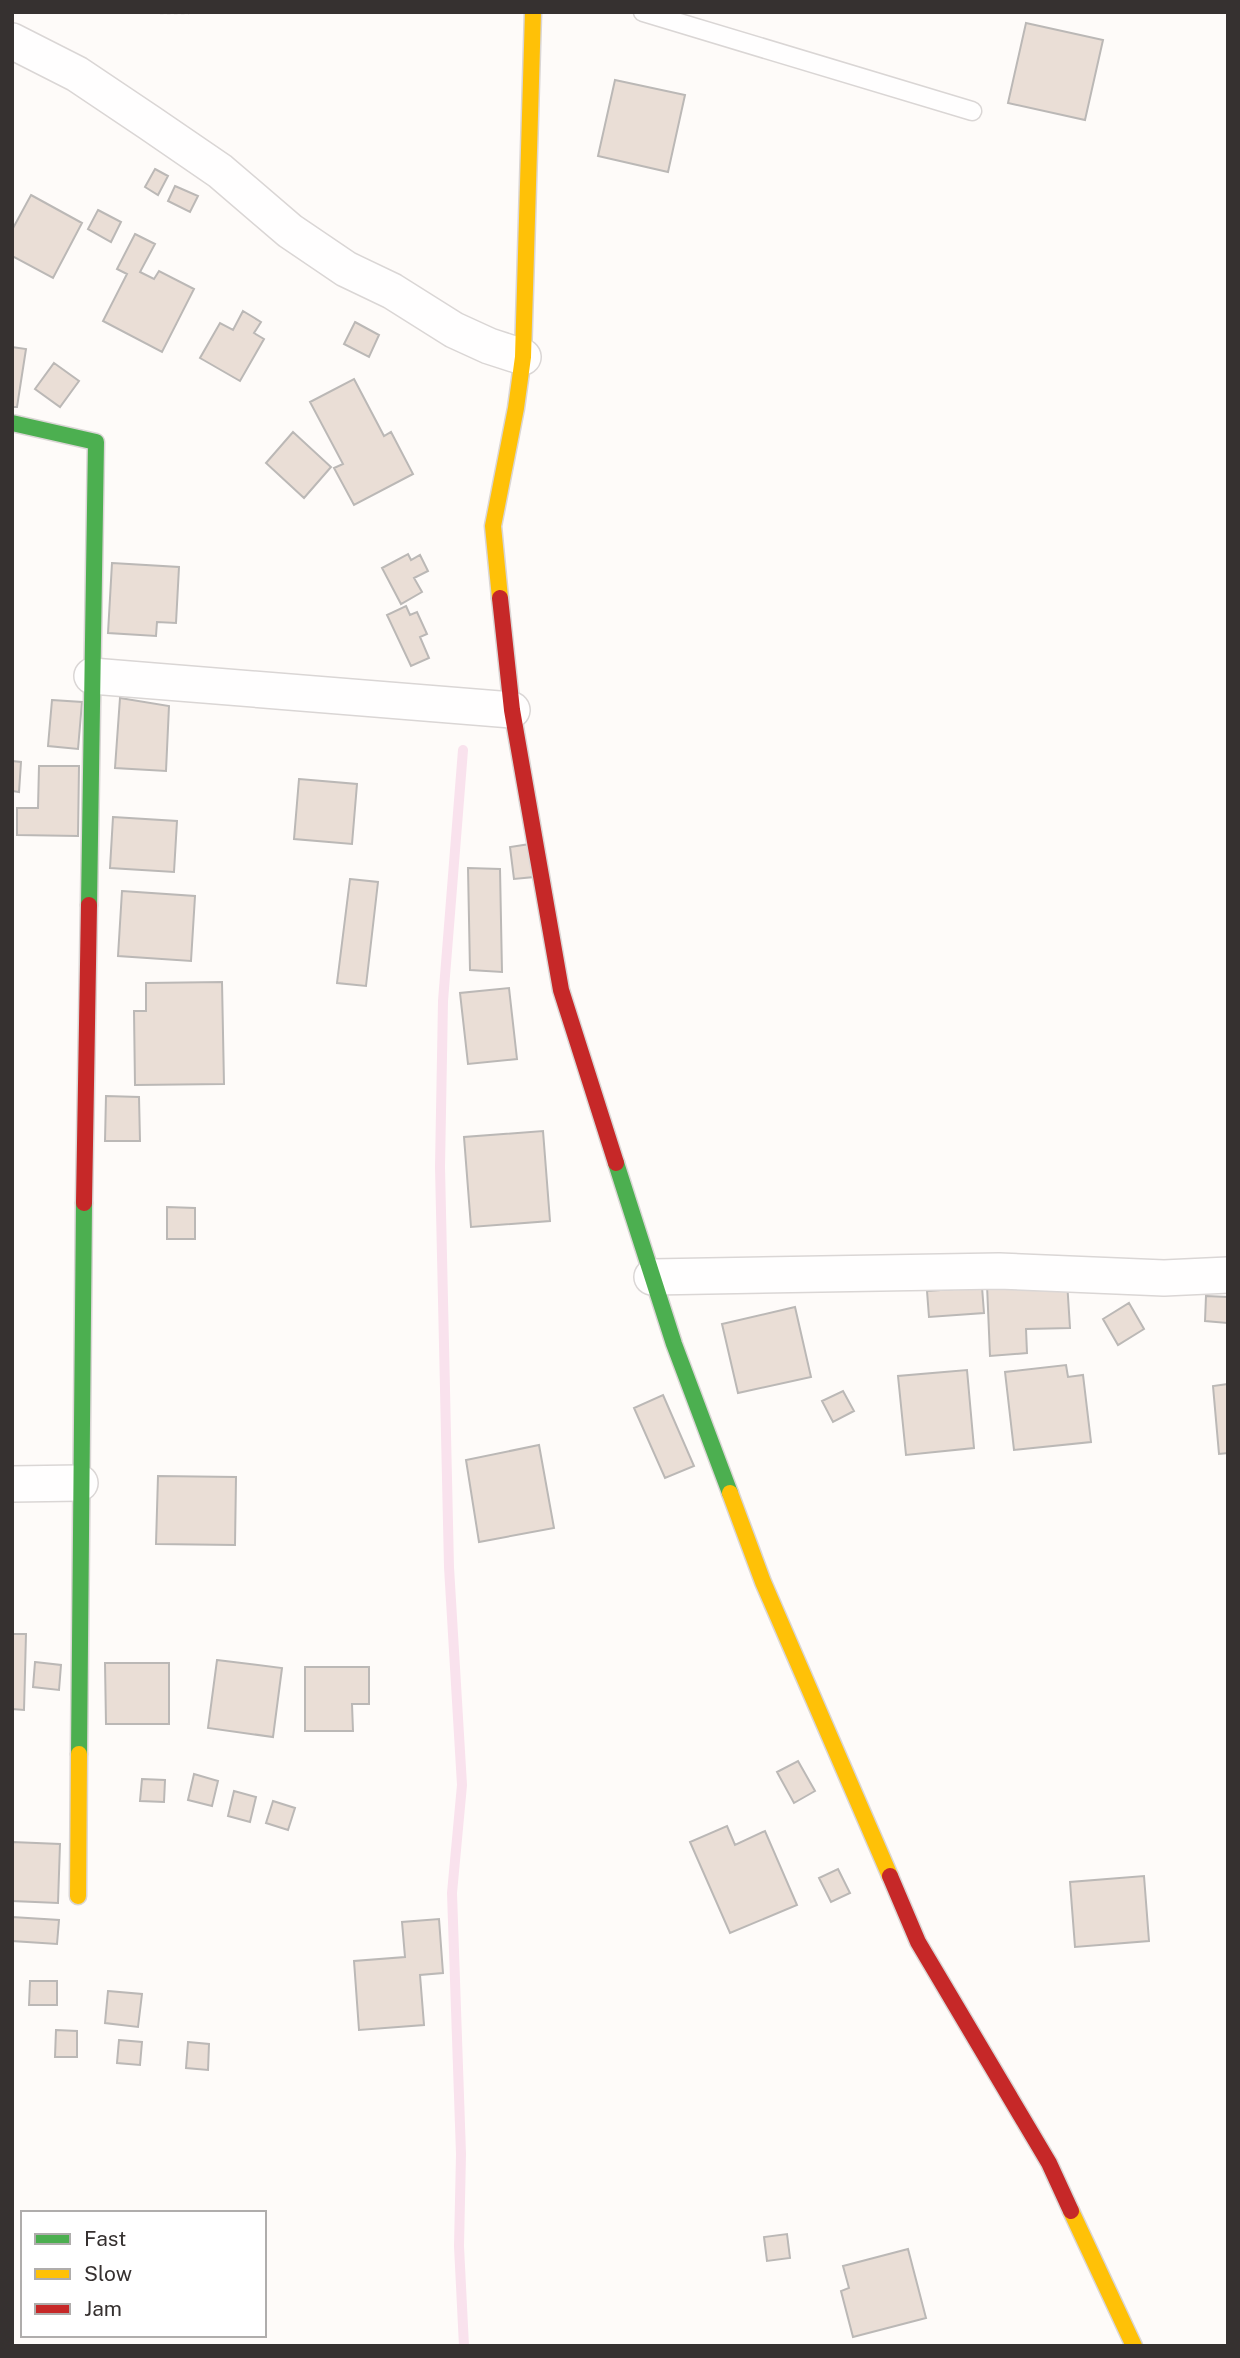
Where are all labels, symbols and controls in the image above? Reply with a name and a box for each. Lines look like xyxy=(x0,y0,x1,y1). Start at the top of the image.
legend xyxy=(21,2211,266,2337)
text: Fast xyxy=(84,2226,126,2251)
text: Slow xyxy=(84,2261,132,2286)
text: Jam xyxy=(84,2296,122,2321)

